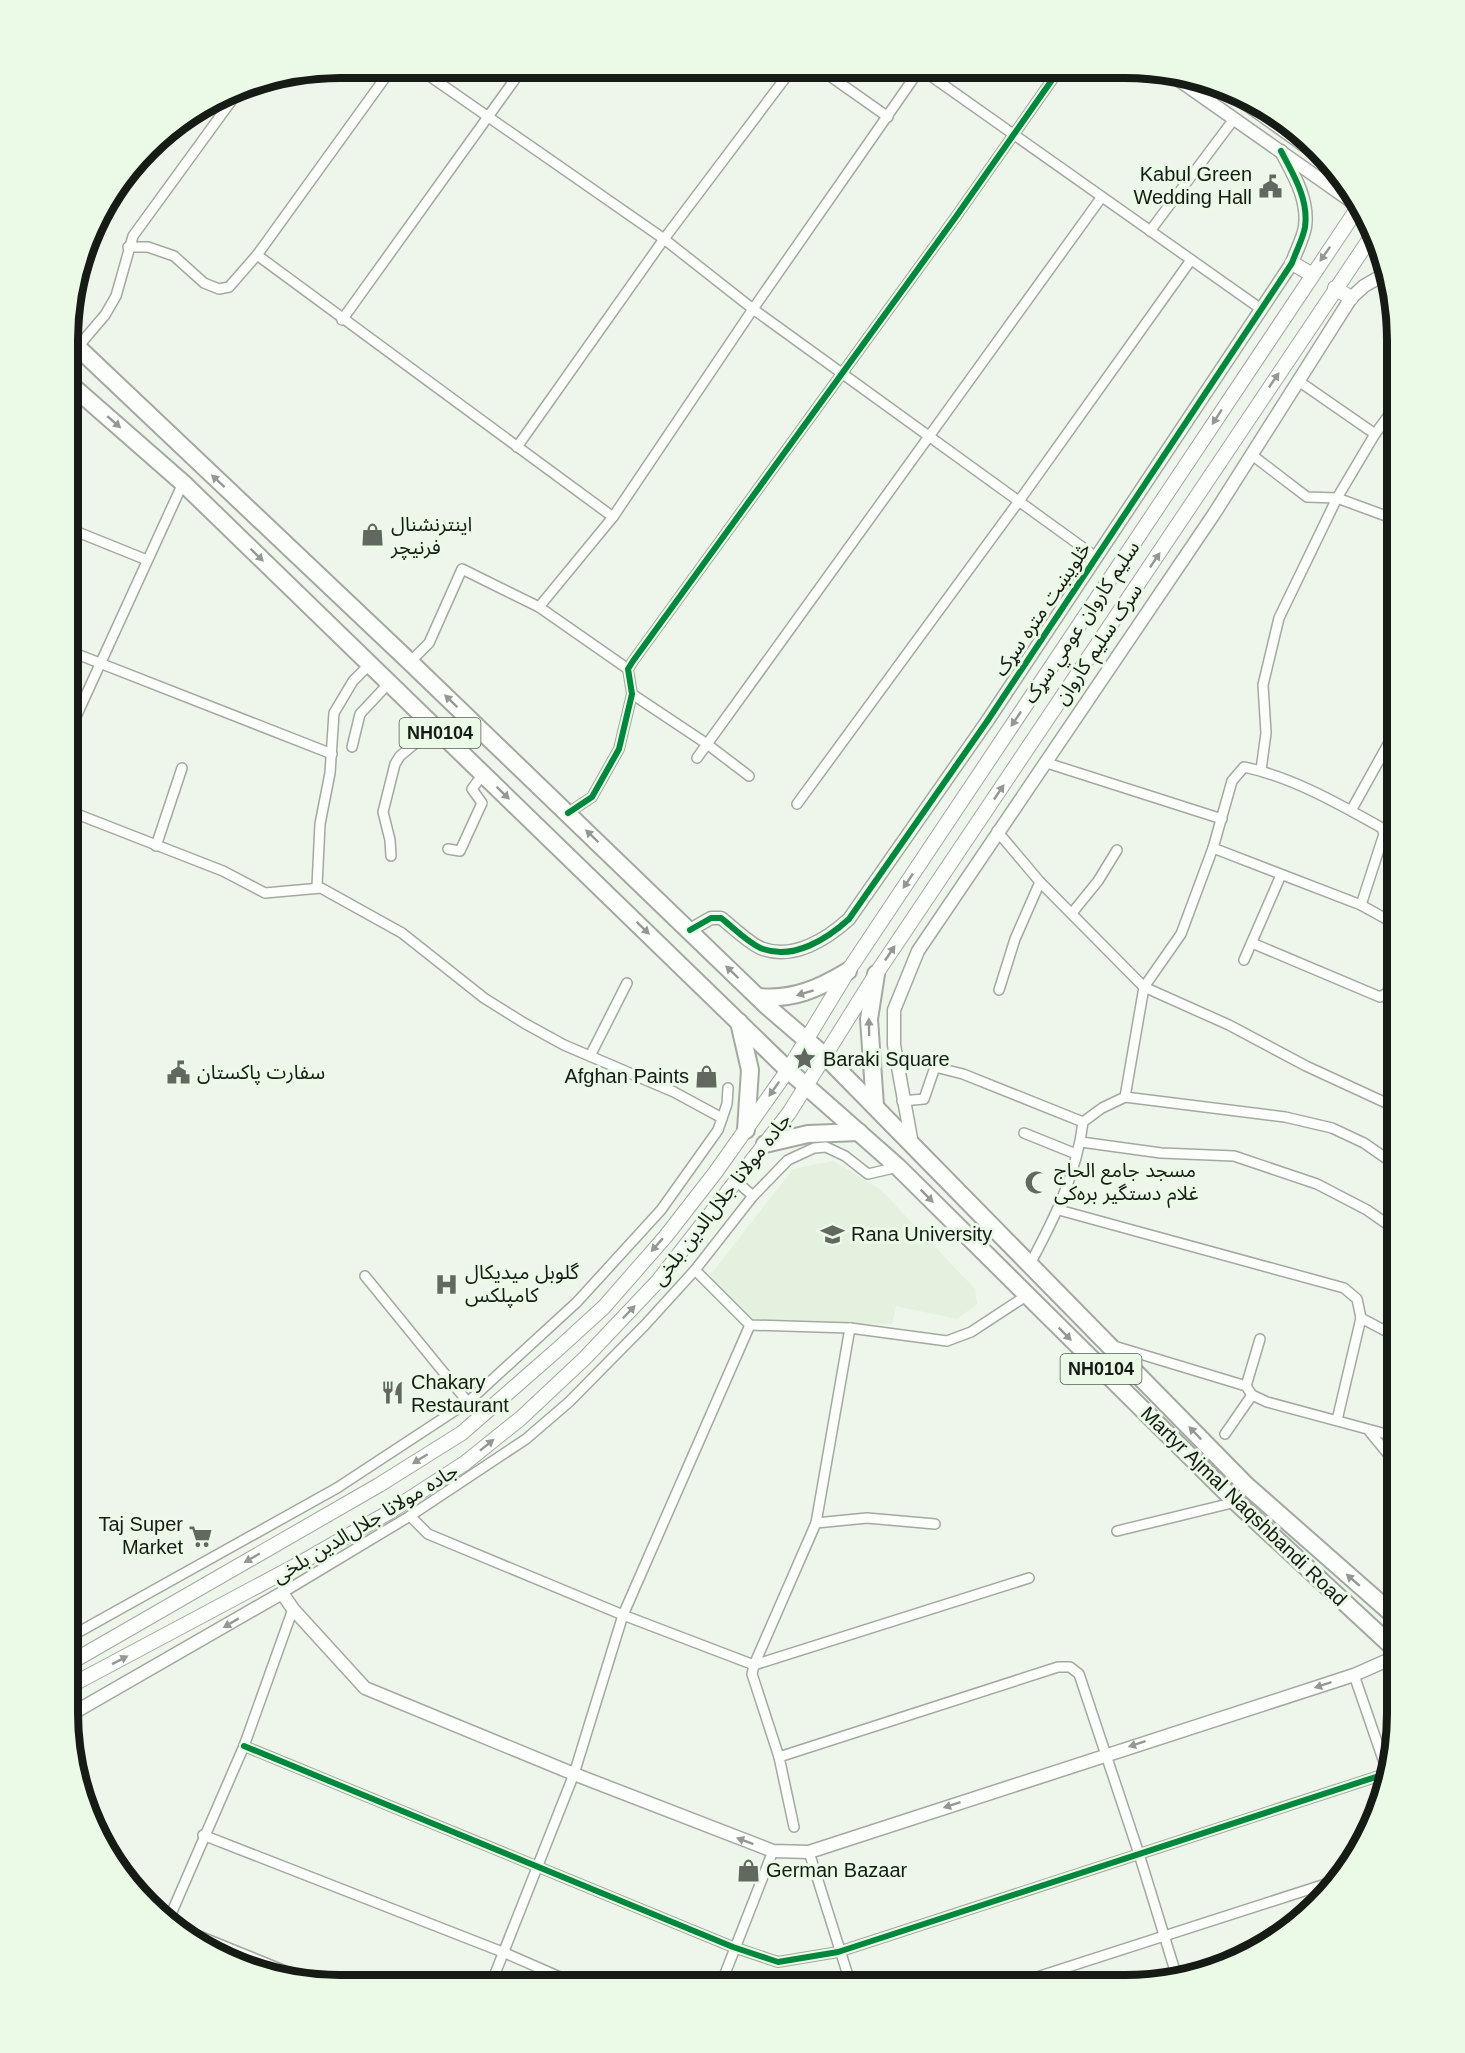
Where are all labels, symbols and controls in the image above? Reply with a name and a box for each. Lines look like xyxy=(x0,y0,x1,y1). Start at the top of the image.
place label: Kabul Green Wedding Hall xyxy=(1133,163,1252,208)
public building icon: Kabul Green Wedding Hall xyxy=(1257,173,1283,199)
one-way arrow xyxy=(1319,246,1331,262)
one-way arrow xyxy=(1268,372,1279,388)
one-way arrow xyxy=(1211,408,1223,424)
one-way arrow xyxy=(106,415,121,428)
one-way arrow xyxy=(210,474,225,488)
place label: اینترنشنال فرنیچر xyxy=(390,513,472,560)
shop icon: اینترنشنال فرنیچر xyxy=(360,522,386,548)
street label: سلیم کاروان عومي سړک xyxy=(1018,537,1147,710)
street label: څلویښت متره سړک xyxy=(989,538,1096,681)
one-way arrow xyxy=(250,547,264,561)
one-way arrow xyxy=(1149,552,1160,568)
street label: سرک سلیم کاروان xyxy=(1050,580,1150,711)
one-way arrow xyxy=(444,694,459,708)
one-way arrow xyxy=(1011,711,1022,727)
road number: NH0104 xyxy=(400,718,480,748)
one-way arrow xyxy=(993,784,1005,800)
one-way arrow xyxy=(495,785,509,799)
one-way arrow xyxy=(585,829,600,843)
one-way arrow xyxy=(902,873,914,889)
one-way arrow xyxy=(635,921,650,935)
one-way arrow xyxy=(884,945,895,962)
one-way arrow xyxy=(726,965,740,979)
one-way arrow xyxy=(796,989,814,998)
one-way arrow xyxy=(864,1017,874,1036)
place icon: Baraki Square xyxy=(792,1046,818,1072)
place label: Baraki Square xyxy=(823,1048,950,1070)
public building icon: سفارت پاکستان xyxy=(166,1059,192,1085)
place label: سفارت پاکستان xyxy=(197,1061,325,1085)
shop icon: Afghan Paints xyxy=(694,1063,720,1089)
place label: Afghan Paints xyxy=(564,1065,689,1087)
one-way arrow xyxy=(769,1082,781,1097)
street label: جاده مولانا جلال‌الدین بلخی xyxy=(647,1109,796,1290)
place label: مسجد جامع الحاج غلام دستگیر بره‌کی xyxy=(1054,1159,1199,1208)
mosque icon: مسجد جامع الحاج غلام دستگیر بره‌کی xyxy=(1023,1169,1049,1195)
one-way arrow xyxy=(919,1189,933,1203)
school or university icon: Rana University xyxy=(820,1221,846,1247)
place label: Rana University xyxy=(851,1223,992,1245)
one-way arrow xyxy=(651,1237,664,1253)
place label: گلوبل میدیکال کامپلکس xyxy=(465,1261,579,1308)
hospital icon: گلوبل میدیکال کامپلکس xyxy=(434,1271,460,1297)
one-way arrow xyxy=(622,1305,636,1320)
one-way arrow xyxy=(1058,1327,1073,1341)
road number: NH0104 xyxy=(1060,1354,1142,1384)
place label: Chakary Restaurant xyxy=(411,1371,509,1416)
restaurant icon: Chakary Restaurant xyxy=(380,1380,406,1406)
street label: Martyr Ajmal Naqshbandi Road xyxy=(1137,1402,1351,1610)
one-way arrow xyxy=(1188,1426,1202,1440)
one-way arrow xyxy=(479,1439,495,1452)
one-way arrow xyxy=(412,1454,428,1465)
street label: جاده مولانا جلال‌الدین بلخی xyxy=(268,1459,462,1588)
place label: Taj Super Market xyxy=(99,1513,183,1558)
supermarket icon: Taj Super Market xyxy=(188,1523,214,1549)
one-way arrow xyxy=(244,1553,260,1564)
one-way arrow xyxy=(1346,1574,1361,1587)
one-way arrow xyxy=(223,1617,239,1628)
one-way arrow xyxy=(111,1655,128,1665)
one-way arrow xyxy=(1314,1681,1332,1690)
one-way arrow xyxy=(1128,1740,1146,1749)
one-way arrow xyxy=(943,1801,961,1810)
one-way arrow xyxy=(736,1835,754,1845)
shop icon: German Bazaar xyxy=(735,1857,761,1883)
place label: German Bazaar xyxy=(766,1859,908,1881)

